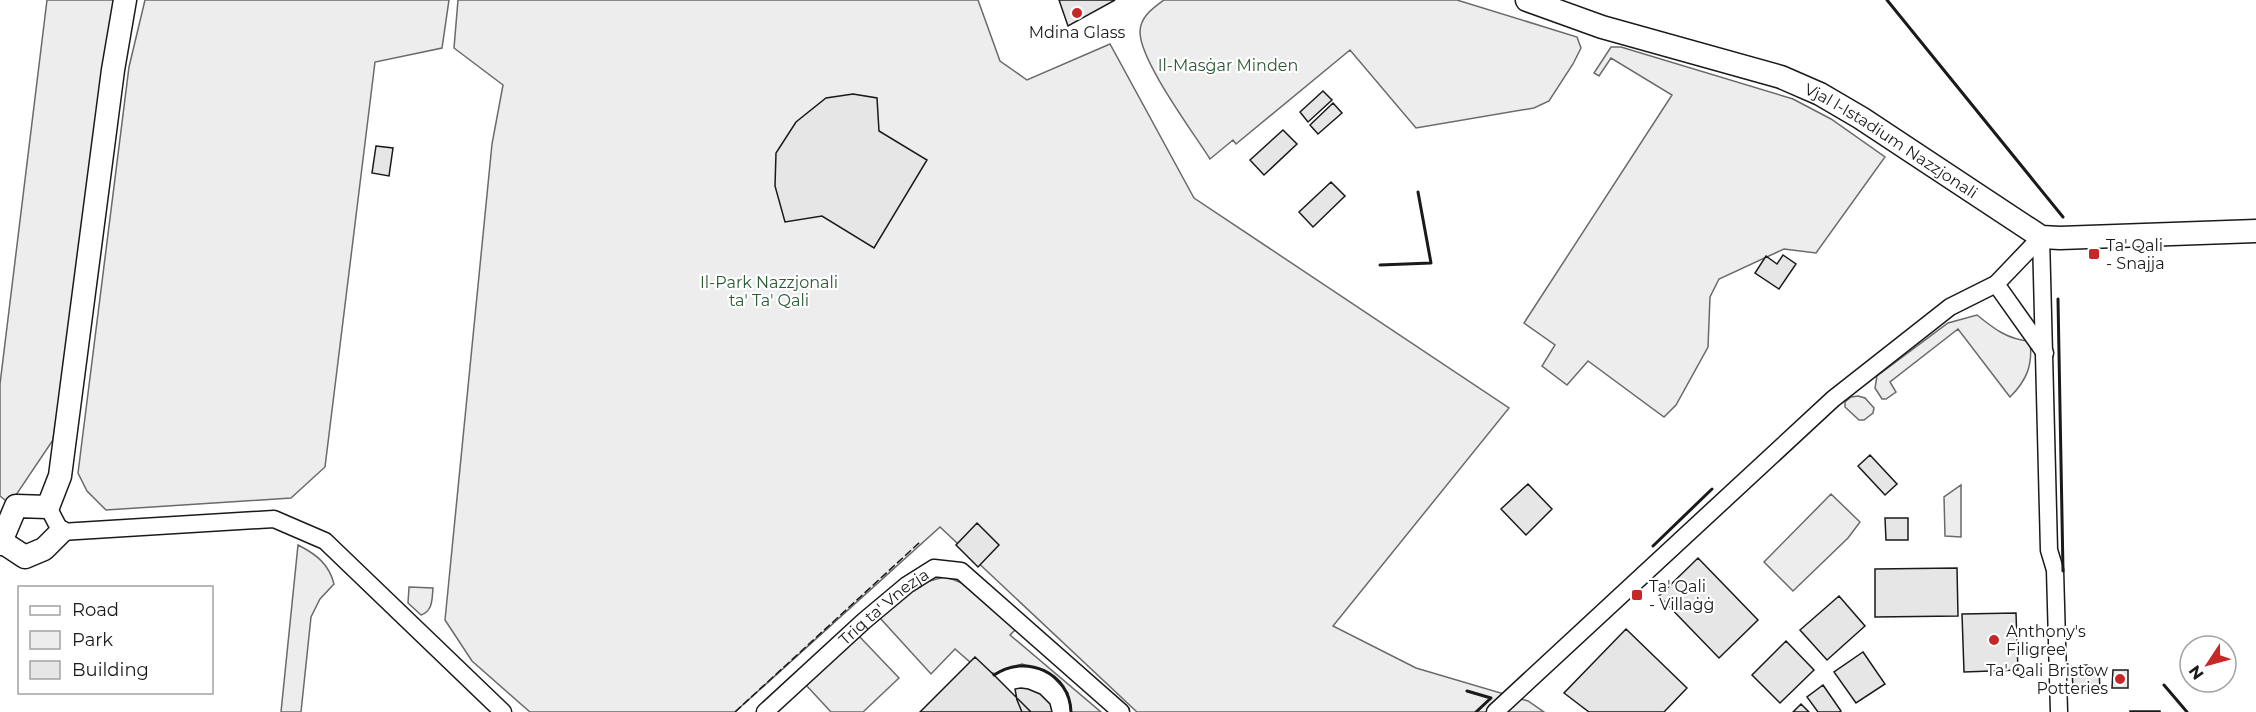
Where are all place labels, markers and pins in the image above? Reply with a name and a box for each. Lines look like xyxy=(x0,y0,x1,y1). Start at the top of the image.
marker: Mdina Glass xyxy=(1070,6,1084,20)
place label: Mdina Glass xyxy=(1029,23,1125,42)
place label: Ta' Qali - Snajja xyxy=(2106,236,2165,273)
marker: Ta' Qali - Snajja xyxy=(2087,247,2101,261)
place label: Ta' Qali - Villaġġ xyxy=(1649,577,1714,614)
marker: Ta' Qali - Villaġġ xyxy=(1630,588,1644,602)
place label: Anthony's Filigree xyxy=(2006,622,2086,659)
marker: Anthony's Filigree xyxy=(1987,633,2001,647)
place label: Ta' Qali Bristow Potteries xyxy=(1986,661,2108,698)
marker: Ta' Qali Bristow Potteries xyxy=(2113,672,2127,686)

